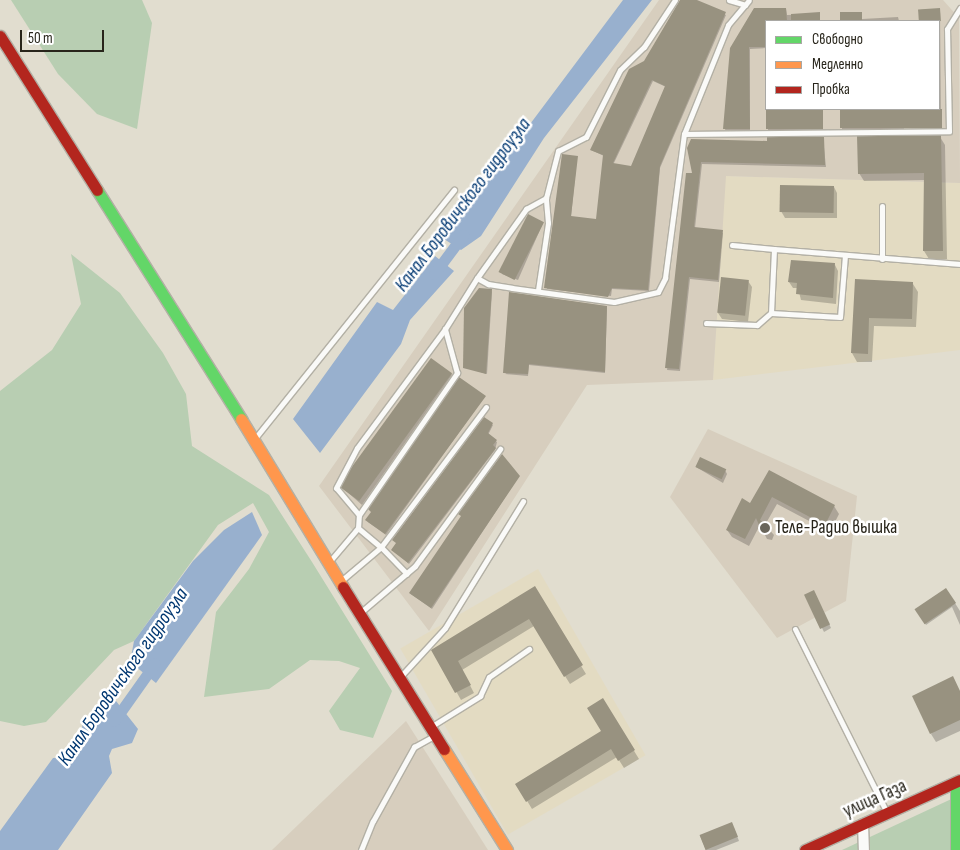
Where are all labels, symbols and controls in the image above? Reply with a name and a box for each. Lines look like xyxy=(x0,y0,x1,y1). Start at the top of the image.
scale bar xyxy=(22,20,106,52)
legend xyxy=(765,20,940,110)
text: 50 m xyxy=(28,29,53,48)
text: Свободно xyxy=(812,30,863,49)
text: Медленно xyxy=(812,55,863,74)
text: Пробка xyxy=(812,80,850,99)
water label: Канал Боровичского гидроузла xyxy=(390,113,536,297)
place label: Теле-Радио вышка xyxy=(775,517,897,539)
marker: Теле-Радио вышка xyxy=(759,522,771,534)
water label: Канал Боровичского гидроузла xyxy=(53,584,193,770)
street label: улица Газа xyxy=(840,775,910,823)

